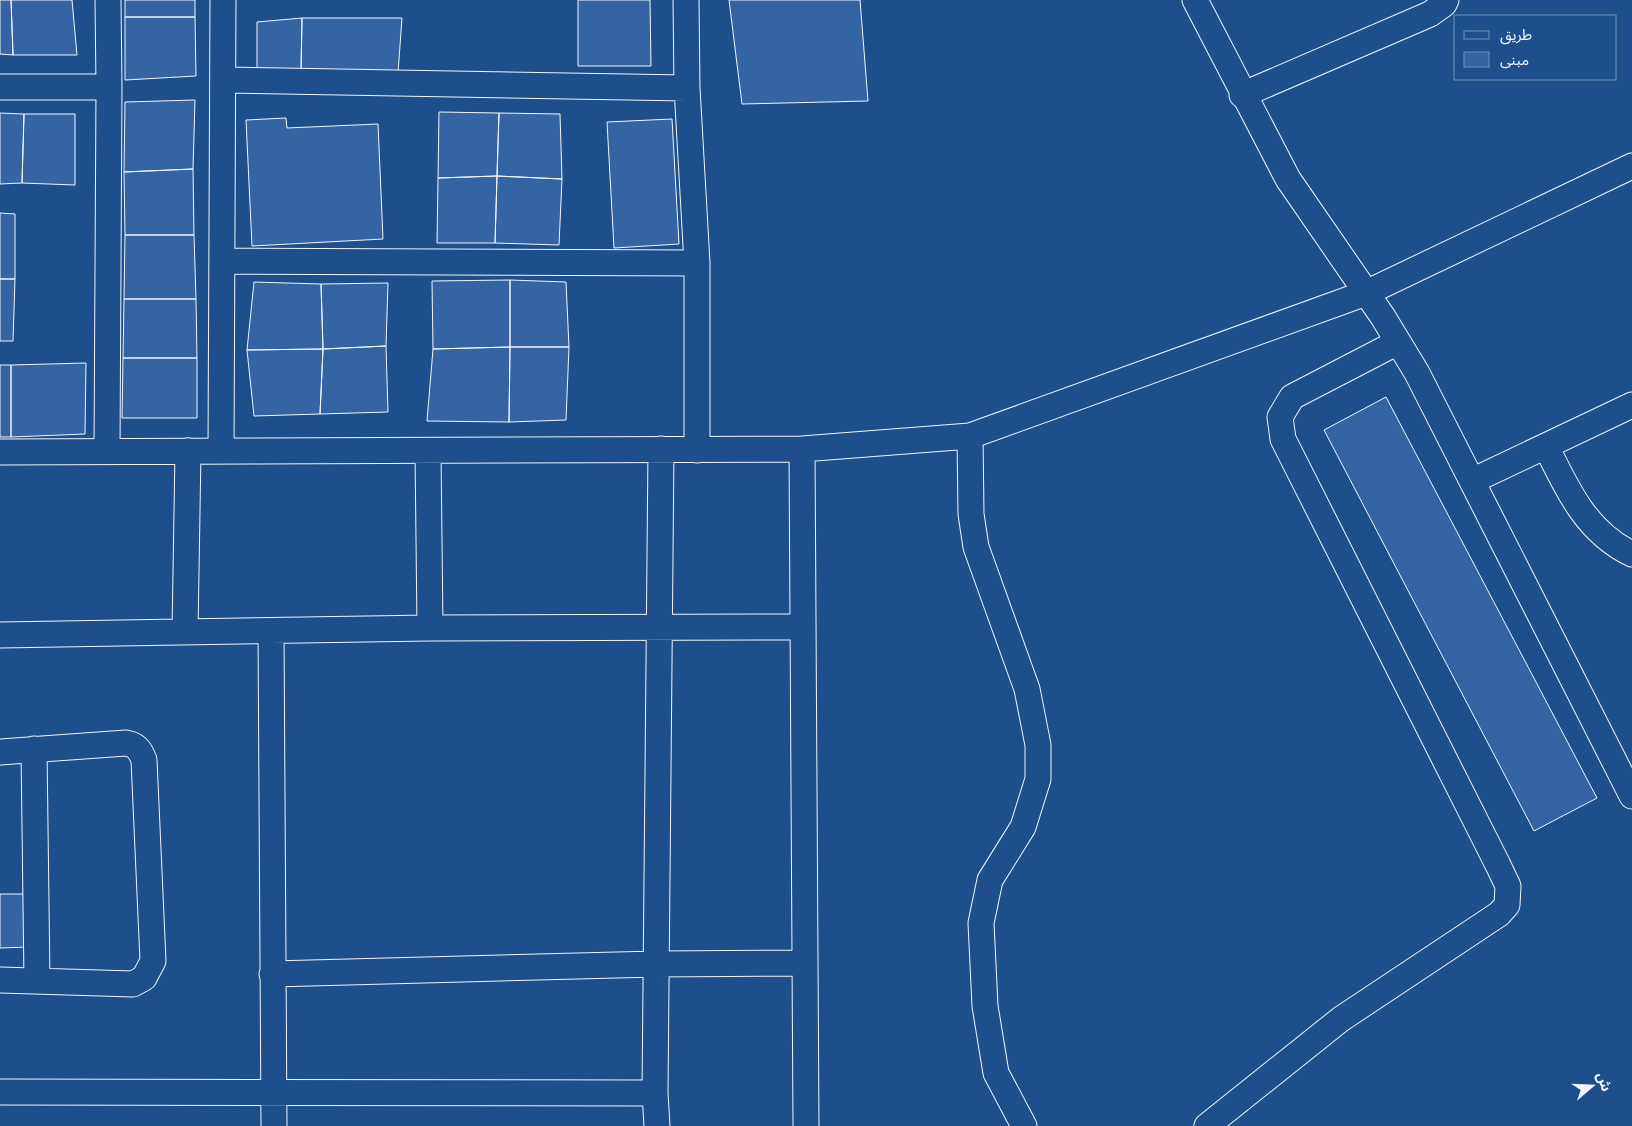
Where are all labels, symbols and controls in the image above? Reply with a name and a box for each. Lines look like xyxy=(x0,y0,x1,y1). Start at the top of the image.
legend xyxy=(1454,15,1617,80)
text: طريق xyxy=(1500,25,1532,45)
text: مبنى xyxy=(1500,50,1529,69)
north arrow xyxy=(1567,1061,1617,1111)
text: ش xyxy=(1593,1070,1616,1094)

